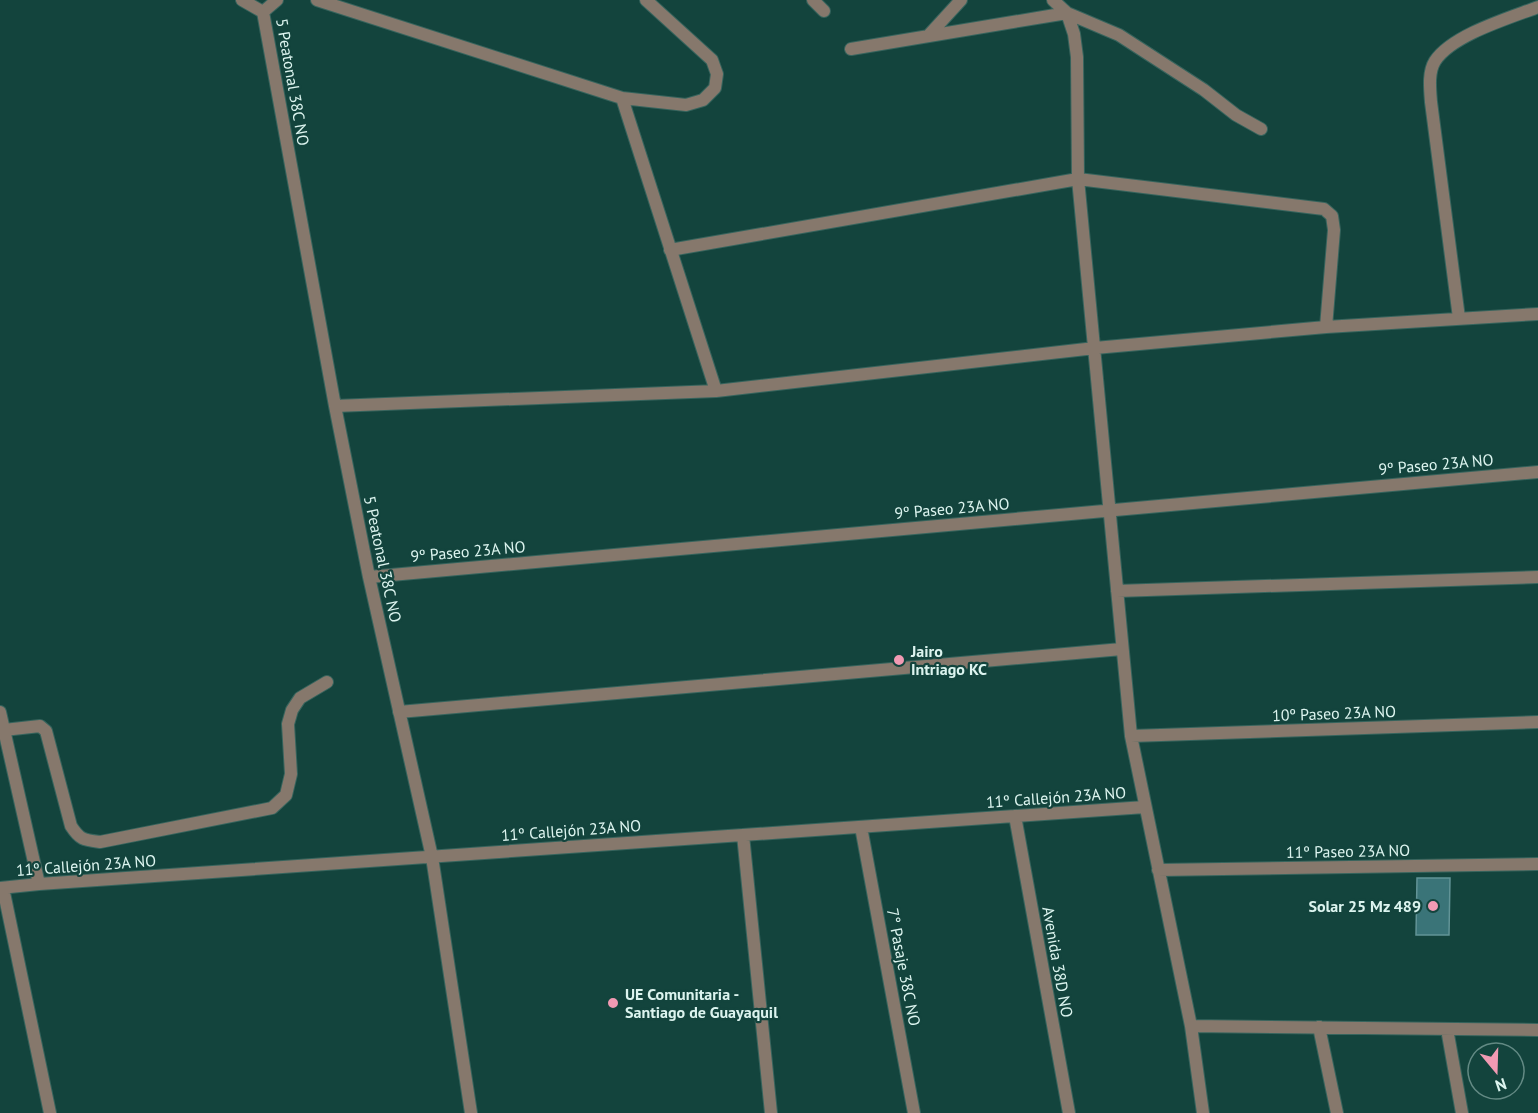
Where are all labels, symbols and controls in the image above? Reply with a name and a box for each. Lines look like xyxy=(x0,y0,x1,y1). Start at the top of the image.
street label: 5 Peatonal 38C NO xyxy=(272,17,314,147)
street label: 9º Paseo 23A NO xyxy=(1378,449,1494,479)
street label: 9º Paseo 23A NO xyxy=(894,493,1010,523)
street label: 5 Peatonal 38C NO xyxy=(360,494,406,624)
street label: 9º Paseo 23A NO xyxy=(410,536,526,566)
place label: Jairo Intriago KC xyxy=(910,641,987,679)
marker: Jairo Intriago KC xyxy=(892,653,906,667)
street label: 10º Paseo 23A NO xyxy=(1272,701,1396,725)
street label: 11º Callejón 23A NO xyxy=(985,782,1127,812)
street label: 11º Callejón 23A NO xyxy=(500,815,642,845)
street label: 11º Paseo 23A NO xyxy=(1286,840,1410,862)
street label: 11º Callejón 23A NO xyxy=(15,850,157,880)
place label: Solar 25 Mz 489 xyxy=(1309,896,1421,916)
marker: Solar 25 Mz 489 xyxy=(1426,899,1440,913)
street label: Avenida 38D NO xyxy=(1038,905,1078,1019)
street label: 7° Pasaje 38C NO xyxy=(883,906,925,1028)
place label: UE Comunitaria - Santiago de Guayaquil xyxy=(625,984,778,1022)
marker: UE Comunitaria - Santiago de Guayaquil xyxy=(606,996,620,1010)
north arrow xyxy=(1466,1041,1526,1101)
text: N xyxy=(1493,1074,1509,1096)

